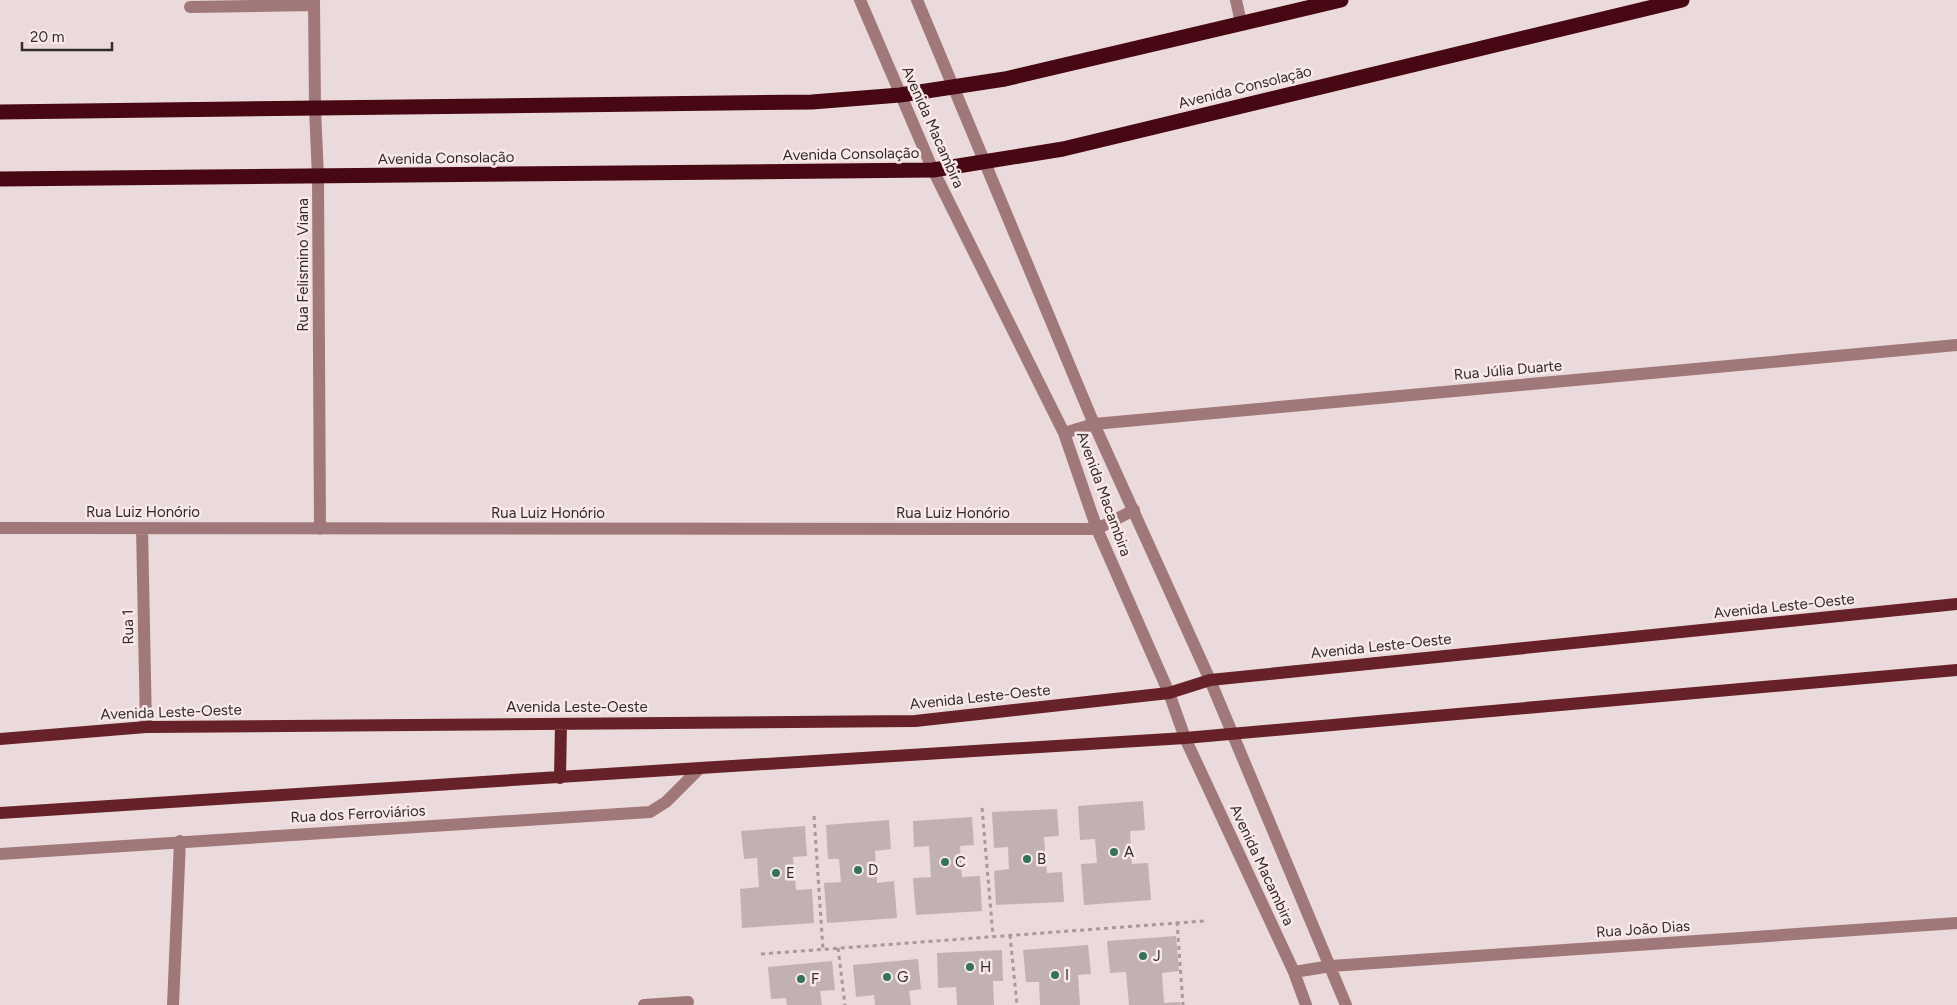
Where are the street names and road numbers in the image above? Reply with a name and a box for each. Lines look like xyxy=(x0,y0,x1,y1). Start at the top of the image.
street label: Avenida Consolação xyxy=(1176,62,1314,112)
street label: Avenida Macambira xyxy=(898,63,968,191)
street label: Avenida Consolação xyxy=(782,144,920,164)
street label: Avenida Consolação xyxy=(377,148,515,168)
street label: Rua Felismino Viana xyxy=(294,198,312,332)
street label: Rua Júlia Duarte xyxy=(1453,356,1563,384)
street label: Avenida Macambira xyxy=(1073,429,1135,559)
street label: Rua Luiz Honório xyxy=(86,503,200,521)
street label: Rua Luiz Honório xyxy=(491,504,605,522)
street label: Rua Luiz Honório xyxy=(896,504,1010,522)
street label: Avenida Leste-Oeste xyxy=(1713,590,1855,622)
street label: Rua 1 xyxy=(119,609,137,645)
street label: Avenida Leste-Oeste xyxy=(1310,630,1452,662)
street label: Avenida Leste-Oeste xyxy=(909,681,1051,713)
street label: Avenida Leste-Oeste xyxy=(506,698,648,716)
street label: Avenida Leste-Oeste xyxy=(100,701,242,723)
street label: Rua dos Ferroviários xyxy=(290,801,426,827)
street label: Avenida Macambira xyxy=(1226,802,1298,928)
street label: Rua João Dias xyxy=(1595,917,1691,941)

